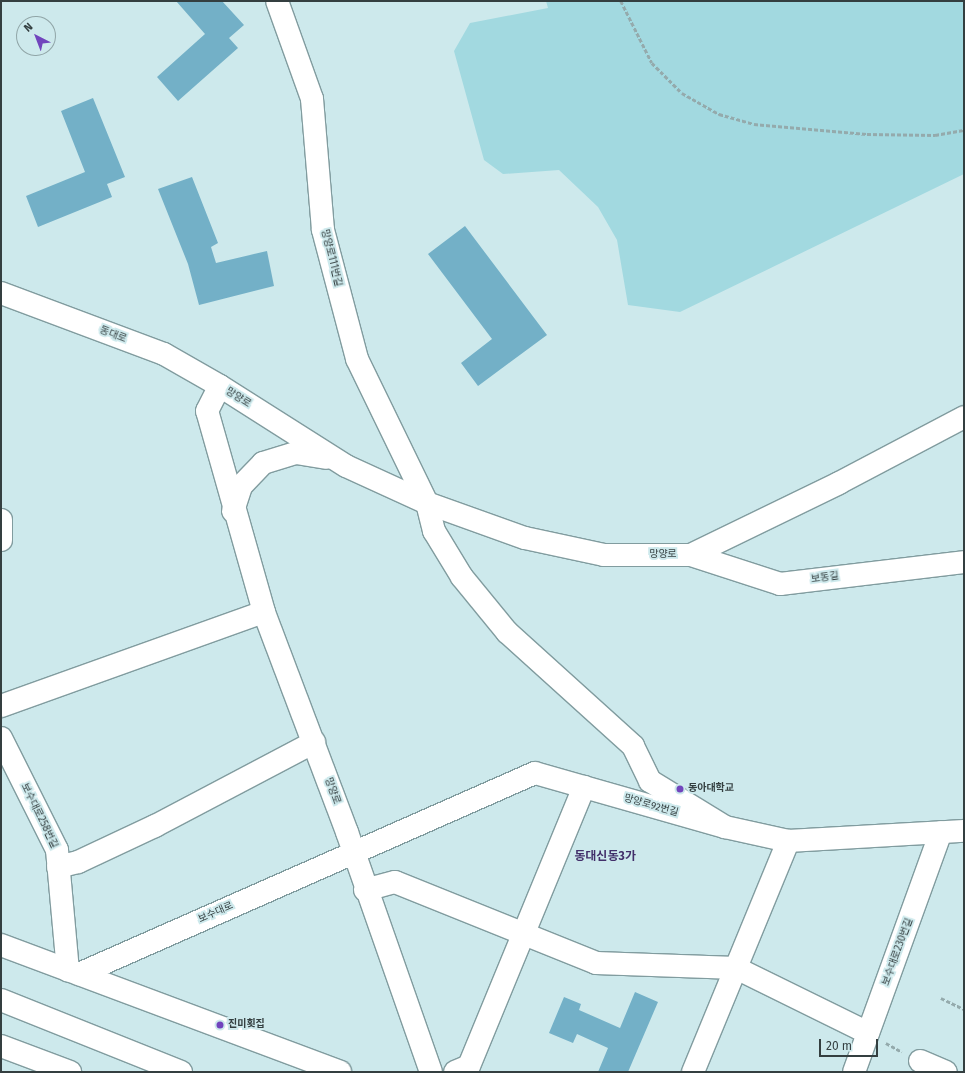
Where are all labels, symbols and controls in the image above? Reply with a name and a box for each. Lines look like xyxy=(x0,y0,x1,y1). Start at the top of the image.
north arrow xyxy=(16,16,56,56)
text: N xyxy=(21,20,35,35)
street label: 망양로111번길 xyxy=(318,228,344,288)
street label: 동대로 xyxy=(98,324,128,346)
street label: 망양로 xyxy=(223,386,253,410)
street label: 망양로 xyxy=(649,549,677,561)
street label: 보동길 xyxy=(810,570,840,586)
street label: 망양로 xyxy=(322,776,342,806)
street label: 보수대로258번길 xyxy=(18,782,60,850)
place label: 동아대학교 xyxy=(688,783,734,795)
marker: 동아대학교 xyxy=(675,784,685,794)
street label: 망양로92번길 xyxy=(622,793,680,819)
district label: 동대신동3가 xyxy=(574,850,636,864)
street label: 보수대로 xyxy=(197,900,235,926)
street label: 보수대로230번길 xyxy=(880,917,916,987)
place label: 진미횟집 xyxy=(228,1019,265,1031)
marker: 진미횟집 xyxy=(215,1020,225,1030)
scale bar xyxy=(821,1031,880,1057)
text: 20 m xyxy=(826,1039,852,1053)

